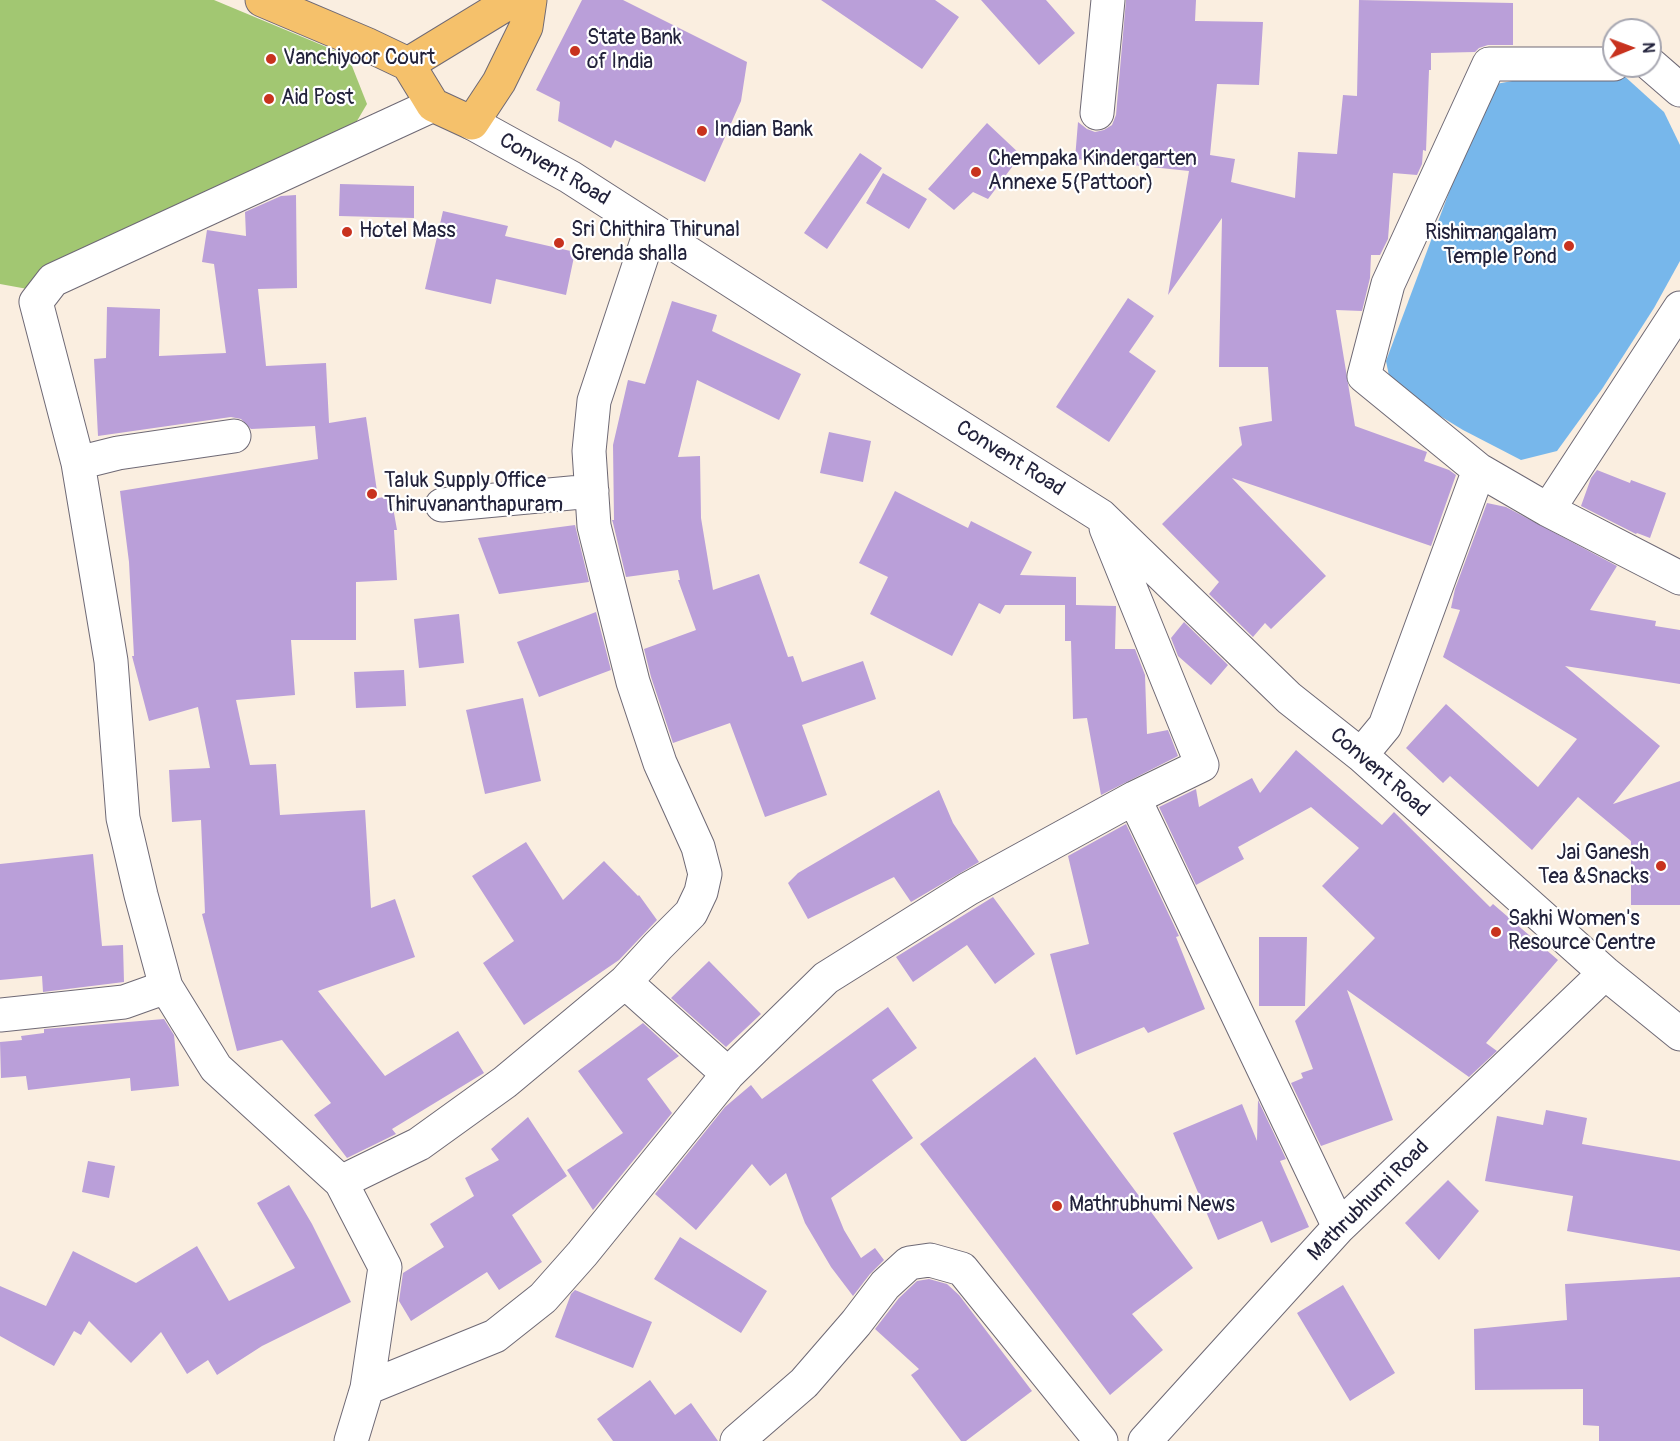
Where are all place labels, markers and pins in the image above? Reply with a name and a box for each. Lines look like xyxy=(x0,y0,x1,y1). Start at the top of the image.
place label: State Bank of India xyxy=(587,26,682,76)
marker: State Bank of India xyxy=(568,44,582,58)
place label: Vanchiyoor Court xyxy=(283,46,435,72)
marker: Vanchiyoor Court xyxy=(264,52,278,66)
place label: Aid Post xyxy=(281,86,354,112)
marker: Aid Post xyxy=(262,92,276,106)
place label: Indian Bank xyxy=(714,118,813,144)
marker: Indian Bank xyxy=(695,124,709,138)
place label: Chempaka Kindergarten Annexe 5(Pattoor) xyxy=(988,147,1197,197)
marker: Chempaka Kindergarten Annexe 5(Pattoor) xyxy=(969,165,983,179)
place label: Sri Chithira Thirunal Grenda shalla xyxy=(571,218,740,268)
place label: Hotel Mass xyxy=(359,219,456,245)
place label: Rishimangalam Temple Pond xyxy=(1425,221,1557,271)
marker: Hotel Mass xyxy=(340,225,354,239)
marker: Sri Chithira Thirunal Grenda shalla xyxy=(552,236,566,250)
marker: Rishimangalam Temple Pond xyxy=(1562,239,1576,253)
place label: Taluk Supply Office Thiruvananthapuram xyxy=(384,469,563,519)
marker: Taluk Supply Office Thiruvananthapuram xyxy=(365,487,379,501)
place label: Jai Ganesh Tea &Snacks xyxy=(1538,841,1649,891)
marker: Jai Ganesh Tea &Snacks xyxy=(1654,859,1668,873)
place label: Sakhi Women's Resource Centre xyxy=(1508,907,1655,957)
marker: Sakhi Women's Resource Centre xyxy=(1489,925,1503,939)
place label: Mathrubhumi News xyxy=(1069,1193,1235,1219)
marker: Mathrubhumi News xyxy=(1050,1199,1064,1213)

